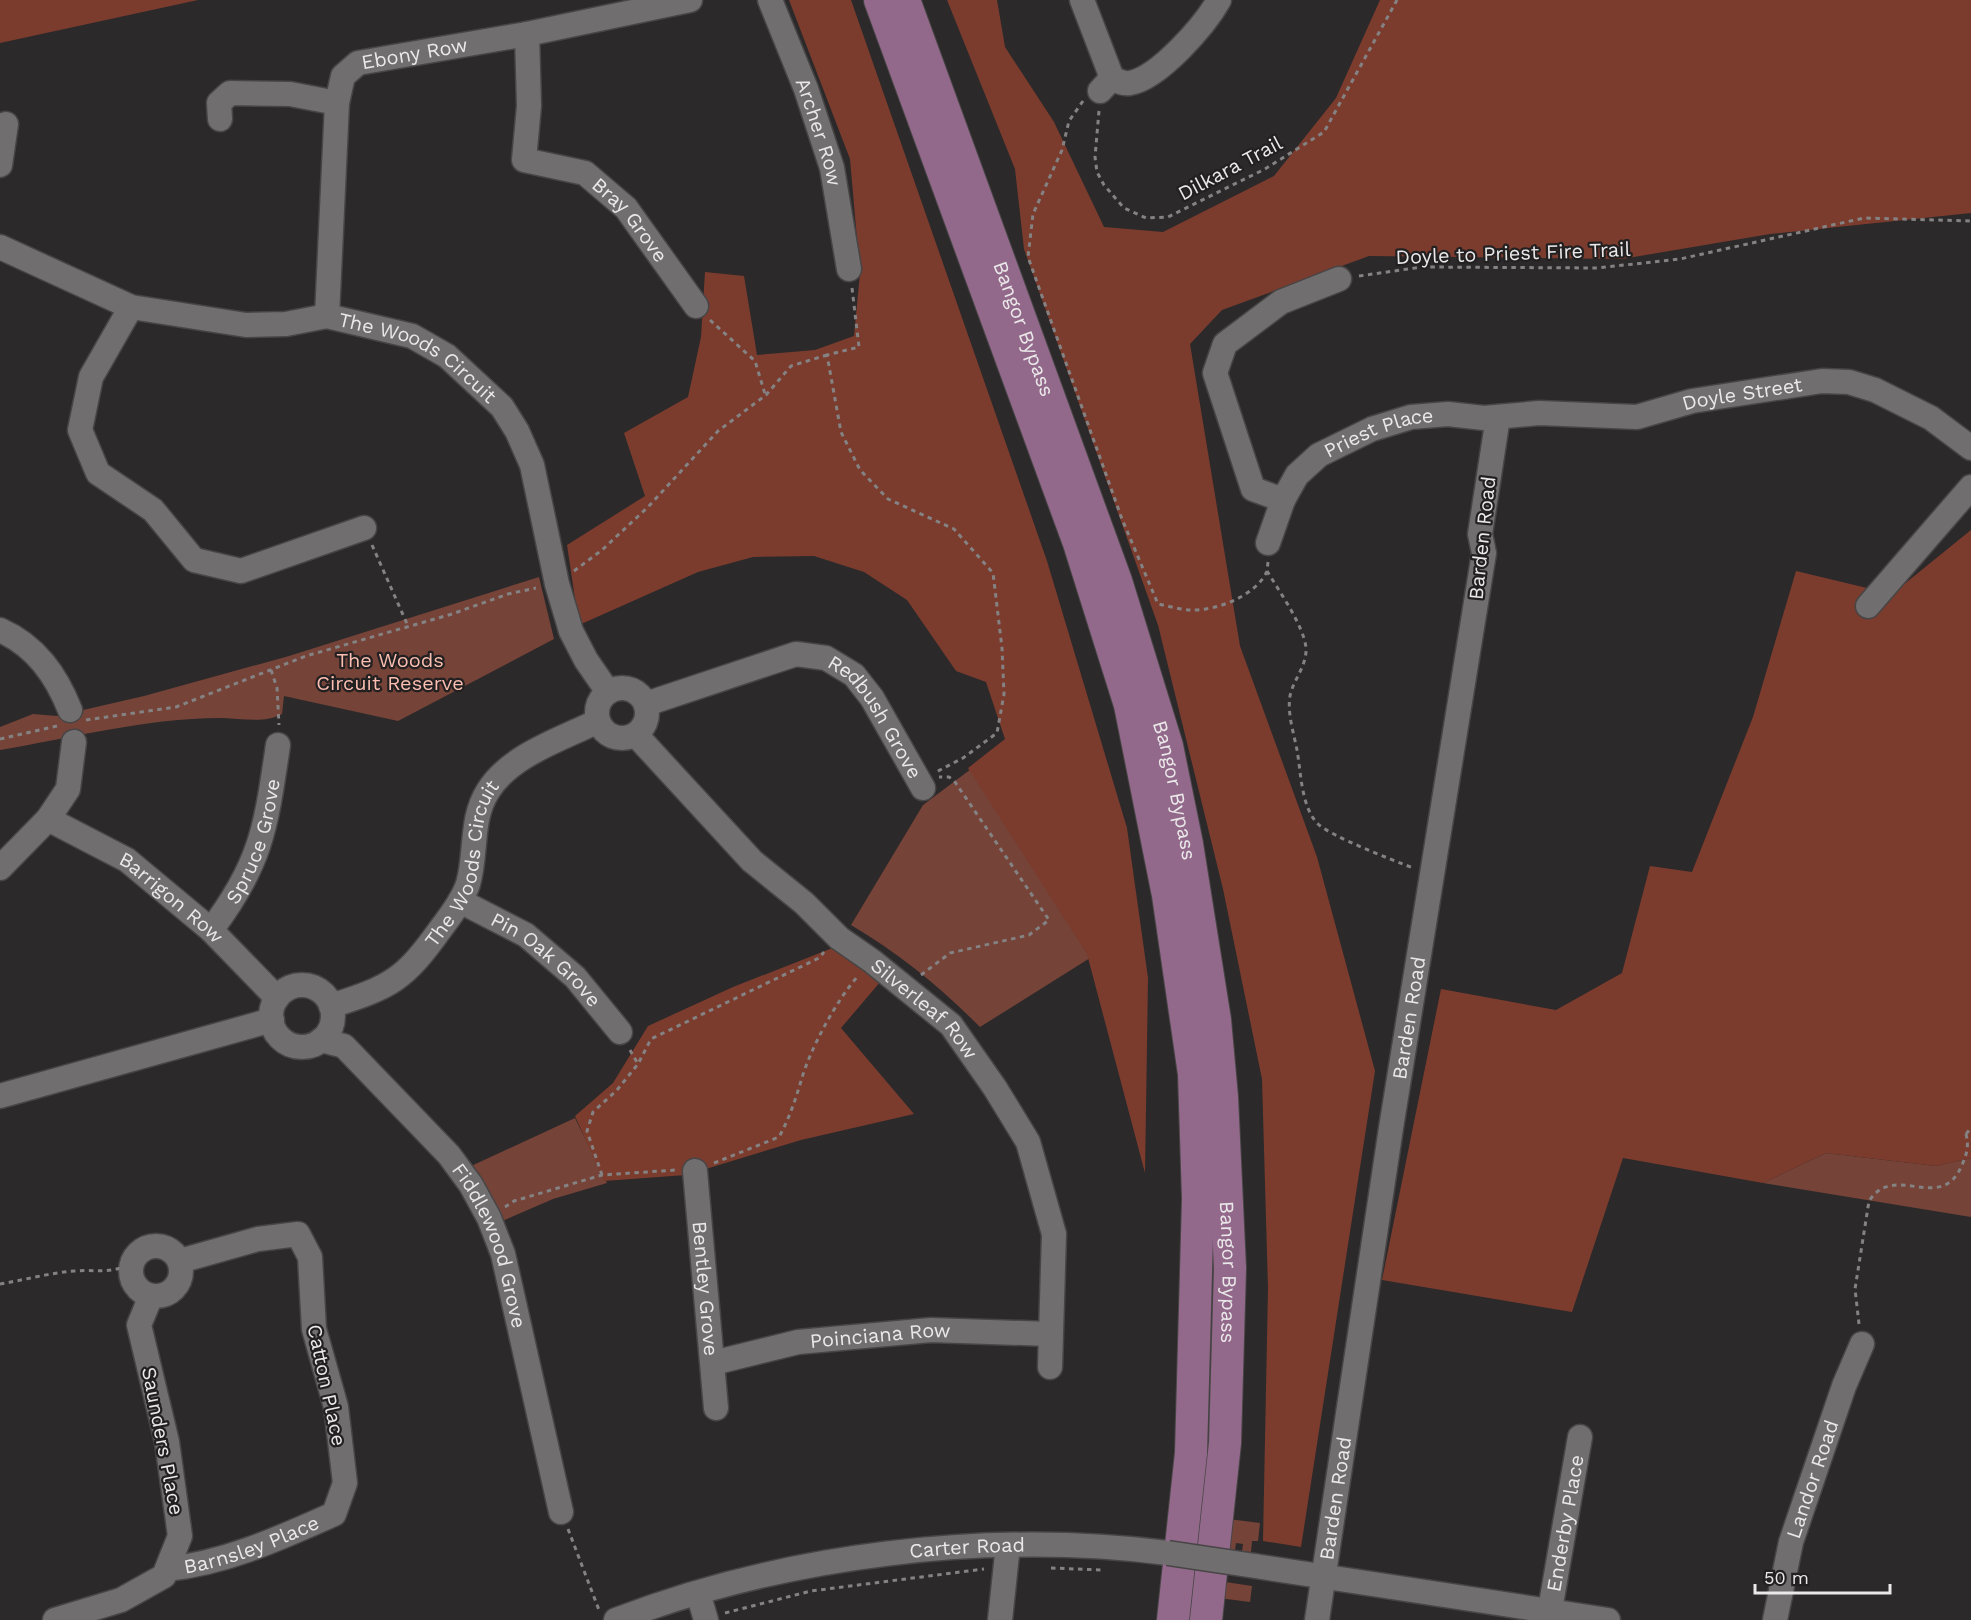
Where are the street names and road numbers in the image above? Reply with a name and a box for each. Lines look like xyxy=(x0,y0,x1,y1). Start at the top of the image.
street label: Ebony Row xyxy=(359,32,470,74)
street label: Archer Row xyxy=(791,74,847,188)
street label: Dilkara Trail xyxy=(1174,131,1286,205)
street label: Bray Grove xyxy=(587,172,673,267)
street label: Doyle to Priest Fire Trail xyxy=(1395,237,1631,269)
street label: Bangor Bypass xyxy=(988,258,1060,400)
street label: The Woods Circuit xyxy=(336,307,502,408)
street label: Doyle Street xyxy=(1679,372,1804,415)
street label: Priest Place xyxy=(1320,403,1434,463)
street label: Barden Road xyxy=(1464,475,1500,601)
street label: Redbush Grove xyxy=(824,650,927,783)
street label: Bangor Bypass xyxy=(1148,717,1201,862)
street label: The Woods Circuit xyxy=(420,775,504,952)
street label: Spruce Grove xyxy=(221,777,285,908)
street label: Barrigon Row xyxy=(116,846,229,948)
street label: Pin Oak Grove xyxy=(487,907,606,1011)
street label: Silverleaf Row xyxy=(866,953,983,1064)
street label: Barden Road xyxy=(1387,955,1431,1081)
street label: Fiddlewood Grove xyxy=(447,1158,531,1330)
street label: Bangor Bypass xyxy=(1215,1200,1242,1344)
street label: Bentley Grove xyxy=(687,1220,723,1357)
street label: Poinciana Row xyxy=(809,1318,951,1353)
street label: Catton Place xyxy=(302,1322,352,1448)
street label: Saunders Place xyxy=(137,1365,189,1517)
street label: Landor Road xyxy=(1781,1417,1844,1542)
street label: Barden Road xyxy=(1314,1435,1356,1562)
street label: Enderby Place xyxy=(1541,1453,1589,1594)
street label: Barnsley Place xyxy=(182,1510,323,1579)
street label: Carter Road xyxy=(908,1533,1025,1563)

